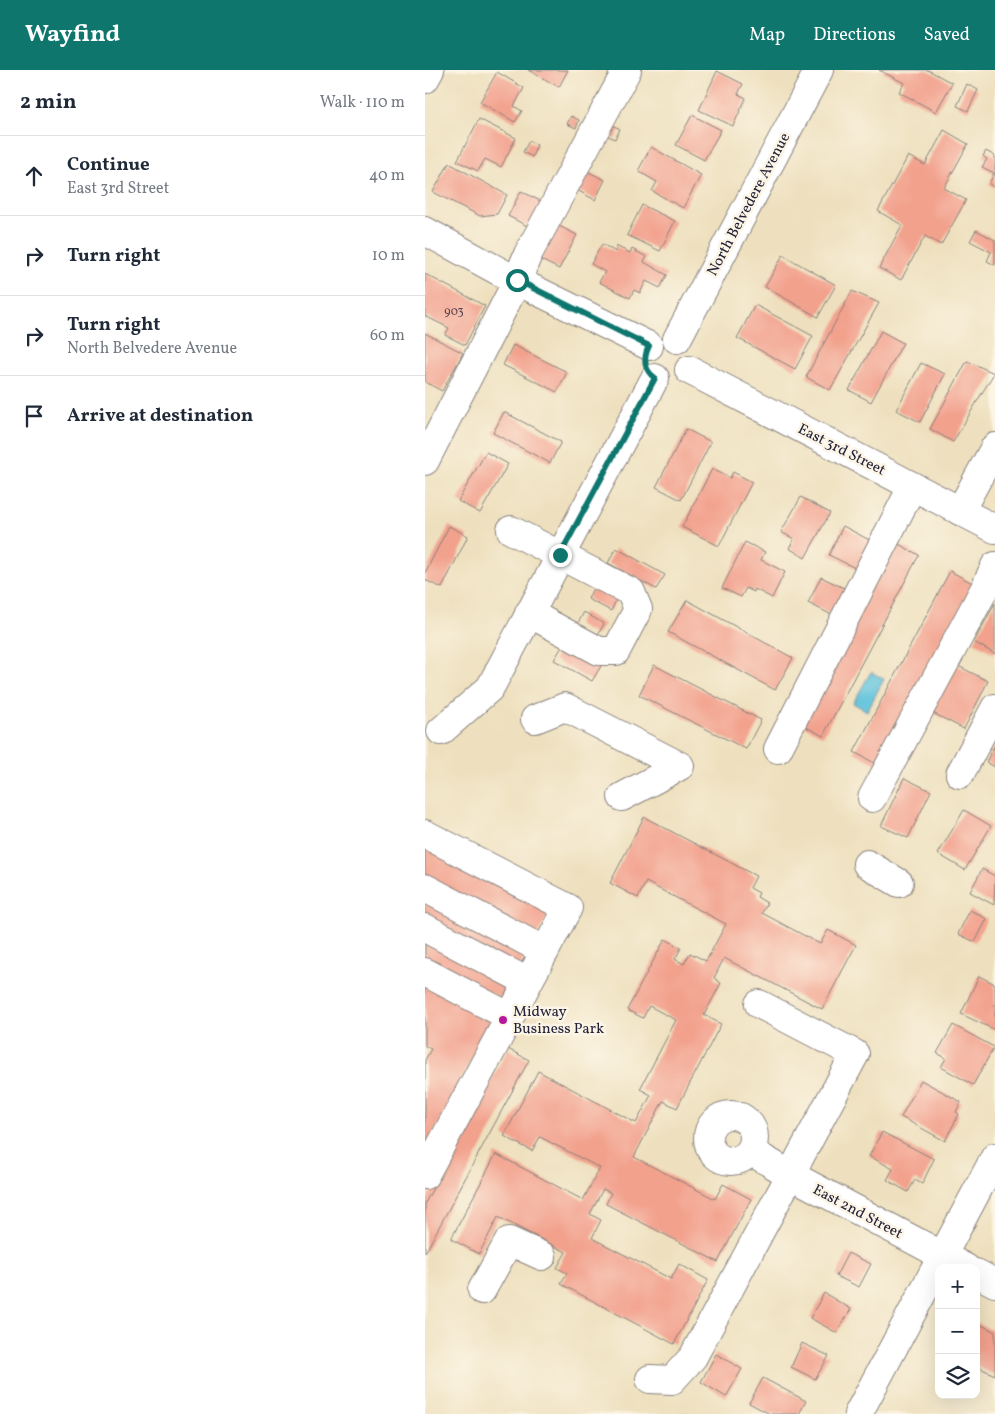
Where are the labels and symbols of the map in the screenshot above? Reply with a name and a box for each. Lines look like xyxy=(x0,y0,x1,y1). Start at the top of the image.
street label: North Belvedere Avenue xyxy=(703,129,796,280)
route start xyxy=(506,269,529,292)
house number: 903 xyxy=(444,304,464,320)
street label: East 3rd Street xyxy=(794,419,889,481)
route end xyxy=(549,544,572,567)
place label: Midway Business Park xyxy=(513,1002,604,1040)
marker: Midway Business Park xyxy=(497,1014,509,1026)
street label: East 2nd Street xyxy=(809,1180,906,1245)

